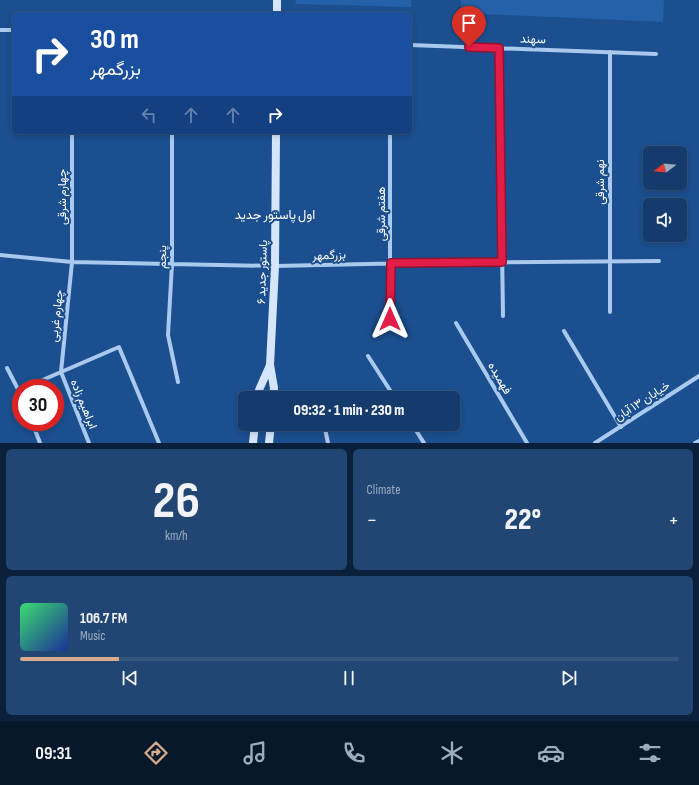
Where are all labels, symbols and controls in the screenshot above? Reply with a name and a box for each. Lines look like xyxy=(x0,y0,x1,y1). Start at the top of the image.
pin xyxy=(452,6,486,47)
icon: arrive xyxy=(458,12,480,34)
text: 30 m xyxy=(90,23,139,56)
icon: right xyxy=(24,28,76,80)
street label: سهند xyxy=(520,32,546,47)
text: بزرگمهر xyxy=(90,59,141,80)
icon: left xyxy=(138,104,160,126)
icon: ahead xyxy=(180,104,202,126)
icon: ahead xyxy=(222,104,244,126)
icon: right xyxy=(264,104,286,126)
north arrow xyxy=(643,146,687,190)
map controls xyxy=(643,146,687,242)
street label: نهم شرقی xyxy=(593,159,608,205)
street label: چهارم شرقی xyxy=(55,169,70,225)
street label: هفتم شرقی xyxy=(374,187,389,241)
button: sound xyxy=(643,198,687,242)
district label: اول پاستور جدید xyxy=(235,207,315,224)
street label: پاستور جدید ۶ xyxy=(254,239,271,304)
street label: پنجم xyxy=(155,245,170,269)
street label: بزرگمهر xyxy=(311,247,346,264)
street label: چهارم غربی xyxy=(46,289,67,343)
position arrow xyxy=(369,298,411,340)
street label: فهمیده xyxy=(484,359,515,397)
street label: ابراهیم زاده xyxy=(67,377,100,431)
street label: خیابان ١٣ آبان xyxy=(612,378,673,425)
speed limit sign: 30 xyxy=(12,379,64,431)
text: 09:32 · 1 min · 230 m xyxy=(294,401,404,420)
text: 26 xyxy=(153,470,200,533)
text: Climate xyxy=(367,482,400,498)
text: 22° xyxy=(504,502,541,538)
text: − xyxy=(367,507,377,534)
text: + xyxy=(668,507,679,534)
text: km/h xyxy=(165,528,187,544)
text: 106.7 FM xyxy=(80,609,127,628)
text: Music xyxy=(80,628,105,644)
icon: previous xyxy=(119,667,141,689)
icon: pause xyxy=(338,667,360,689)
icon: next xyxy=(558,667,580,689)
icon: directions xyxy=(142,739,170,767)
icon: music xyxy=(241,739,269,767)
icon: phone xyxy=(340,739,368,767)
icon: climate xyxy=(438,739,466,767)
icon: car xyxy=(537,739,565,767)
icon: filters xyxy=(636,739,664,767)
text: 09:31 xyxy=(35,743,72,764)

